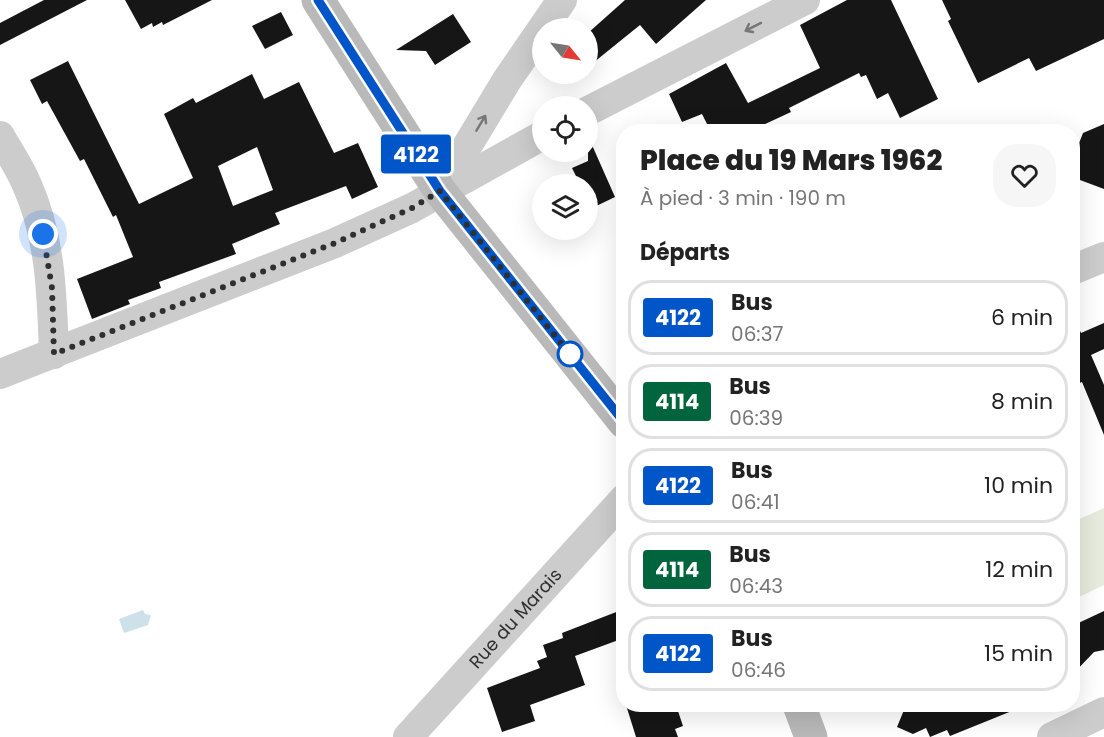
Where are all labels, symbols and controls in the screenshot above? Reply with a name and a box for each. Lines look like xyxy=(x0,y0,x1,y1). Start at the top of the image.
north arrow xyxy=(532,18,598,84)
map controls xyxy=(532,18,598,240)
one-way arrow xyxy=(745,21,763,33)
button: locate xyxy=(532,96,598,162)
one-way arrow xyxy=(476,115,488,132)
line badge: 4122 xyxy=(374,134,458,174)
text: 4122 xyxy=(393,140,439,169)
text: Place du 19 Mars 1962 xyxy=(640,141,942,180)
button: heart xyxy=(993,144,1056,207)
button: layers xyxy=(532,174,598,240)
text: À pied · 3 min · 190 m xyxy=(640,184,846,212)
your location xyxy=(28,219,58,249)
text: Départs xyxy=(640,237,730,268)
text: Bus xyxy=(731,287,773,318)
text: 6 min xyxy=(991,302,1053,333)
text: 4122 xyxy=(655,303,701,332)
text: 06:37 xyxy=(731,320,783,348)
unlabelled marker xyxy=(557,341,583,367)
text: Bus xyxy=(729,371,771,402)
text: 8 min xyxy=(991,386,1053,417)
text: 4114 xyxy=(655,387,699,416)
text: 06:39 xyxy=(729,404,783,432)
text: Bus xyxy=(731,455,773,486)
text: 10 min xyxy=(984,470,1053,501)
text: 4122 xyxy=(655,471,701,500)
text: 06:41 xyxy=(731,488,780,516)
text: Bus xyxy=(729,539,771,570)
text: 12 min xyxy=(985,554,1053,585)
text: 4114 xyxy=(655,555,699,584)
street label: Rue du Marais xyxy=(463,563,567,674)
text: 06:43 xyxy=(729,572,783,600)
text: Bus xyxy=(731,623,773,654)
text: 15 min xyxy=(984,638,1053,669)
text: 4122 xyxy=(655,639,701,668)
text: 06:46 xyxy=(731,656,786,684)

